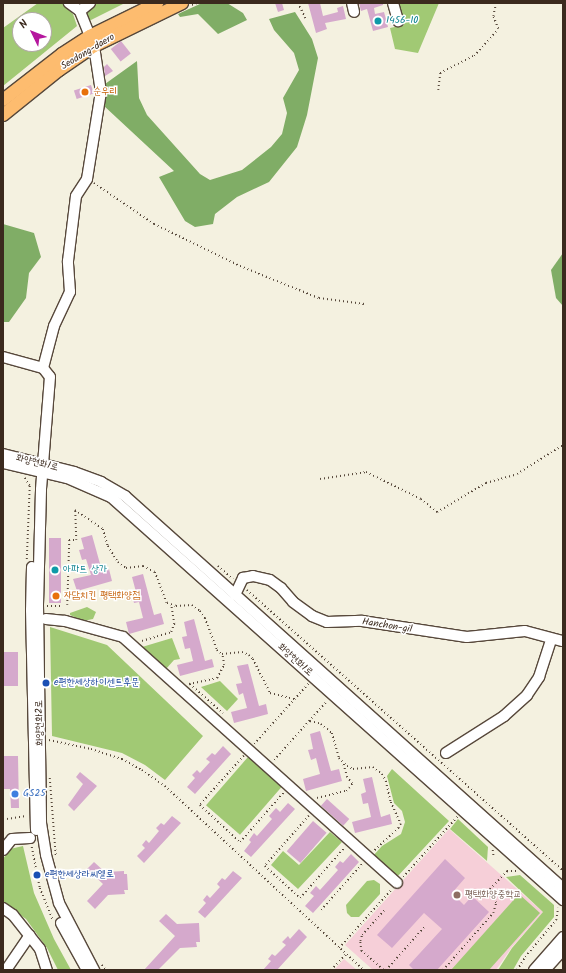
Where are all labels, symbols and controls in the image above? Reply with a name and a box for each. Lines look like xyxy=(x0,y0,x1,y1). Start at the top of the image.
north arrow xyxy=(12,12,52,52)
place label: 1456-10 xyxy=(386,15,418,27)
text: N xyxy=(15,16,33,33)
marker: 1456-10 xyxy=(373,16,383,26)
street label: Seodong-daero xyxy=(59,31,117,73)
place label: 순우리 xyxy=(93,86,117,98)
marker: 순우리 xyxy=(80,87,90,97)
street label: 화양현화1로 xyxy=(15,452,59,474)
place label: 아파트 상가 xyxy=(63,564,107,576)
marker: 아파트 상가 xyxy=(50,565,60,575)
place label: 자담치킨 평택화양점 xyxy=(64,590,140,602)
marker: 자담치킨 평택화양점 xyxy=(51,591,61,601)
street label: Hanchon-gil xyxy=(361,616,413,636)
street label: 화양현화1로 xyxy=(275,641,315,679)
place label: e편한세상하이센트후문 xyxy=(54,677,139,689)
marker: e편한세상하이센트후문 xyxy=(41,678,51,688)
street label: 화양현화2로 xyxy=(34,700,46,746)
place label: GS25 xyxy=(23,788,46,800)
marker: GS25 xyxy=(10,789,20,799)
place label: e편한세상라씨엘로 xyxy=(45,869,114,881)
marker: e편한세상라씨엘로 xyxy=(32,870,42,880)
place label: 평택화양중학교 xyxy=(465,889,521,901)
marker: 평택화양중학교 xyxy=(452,890,462,900)

